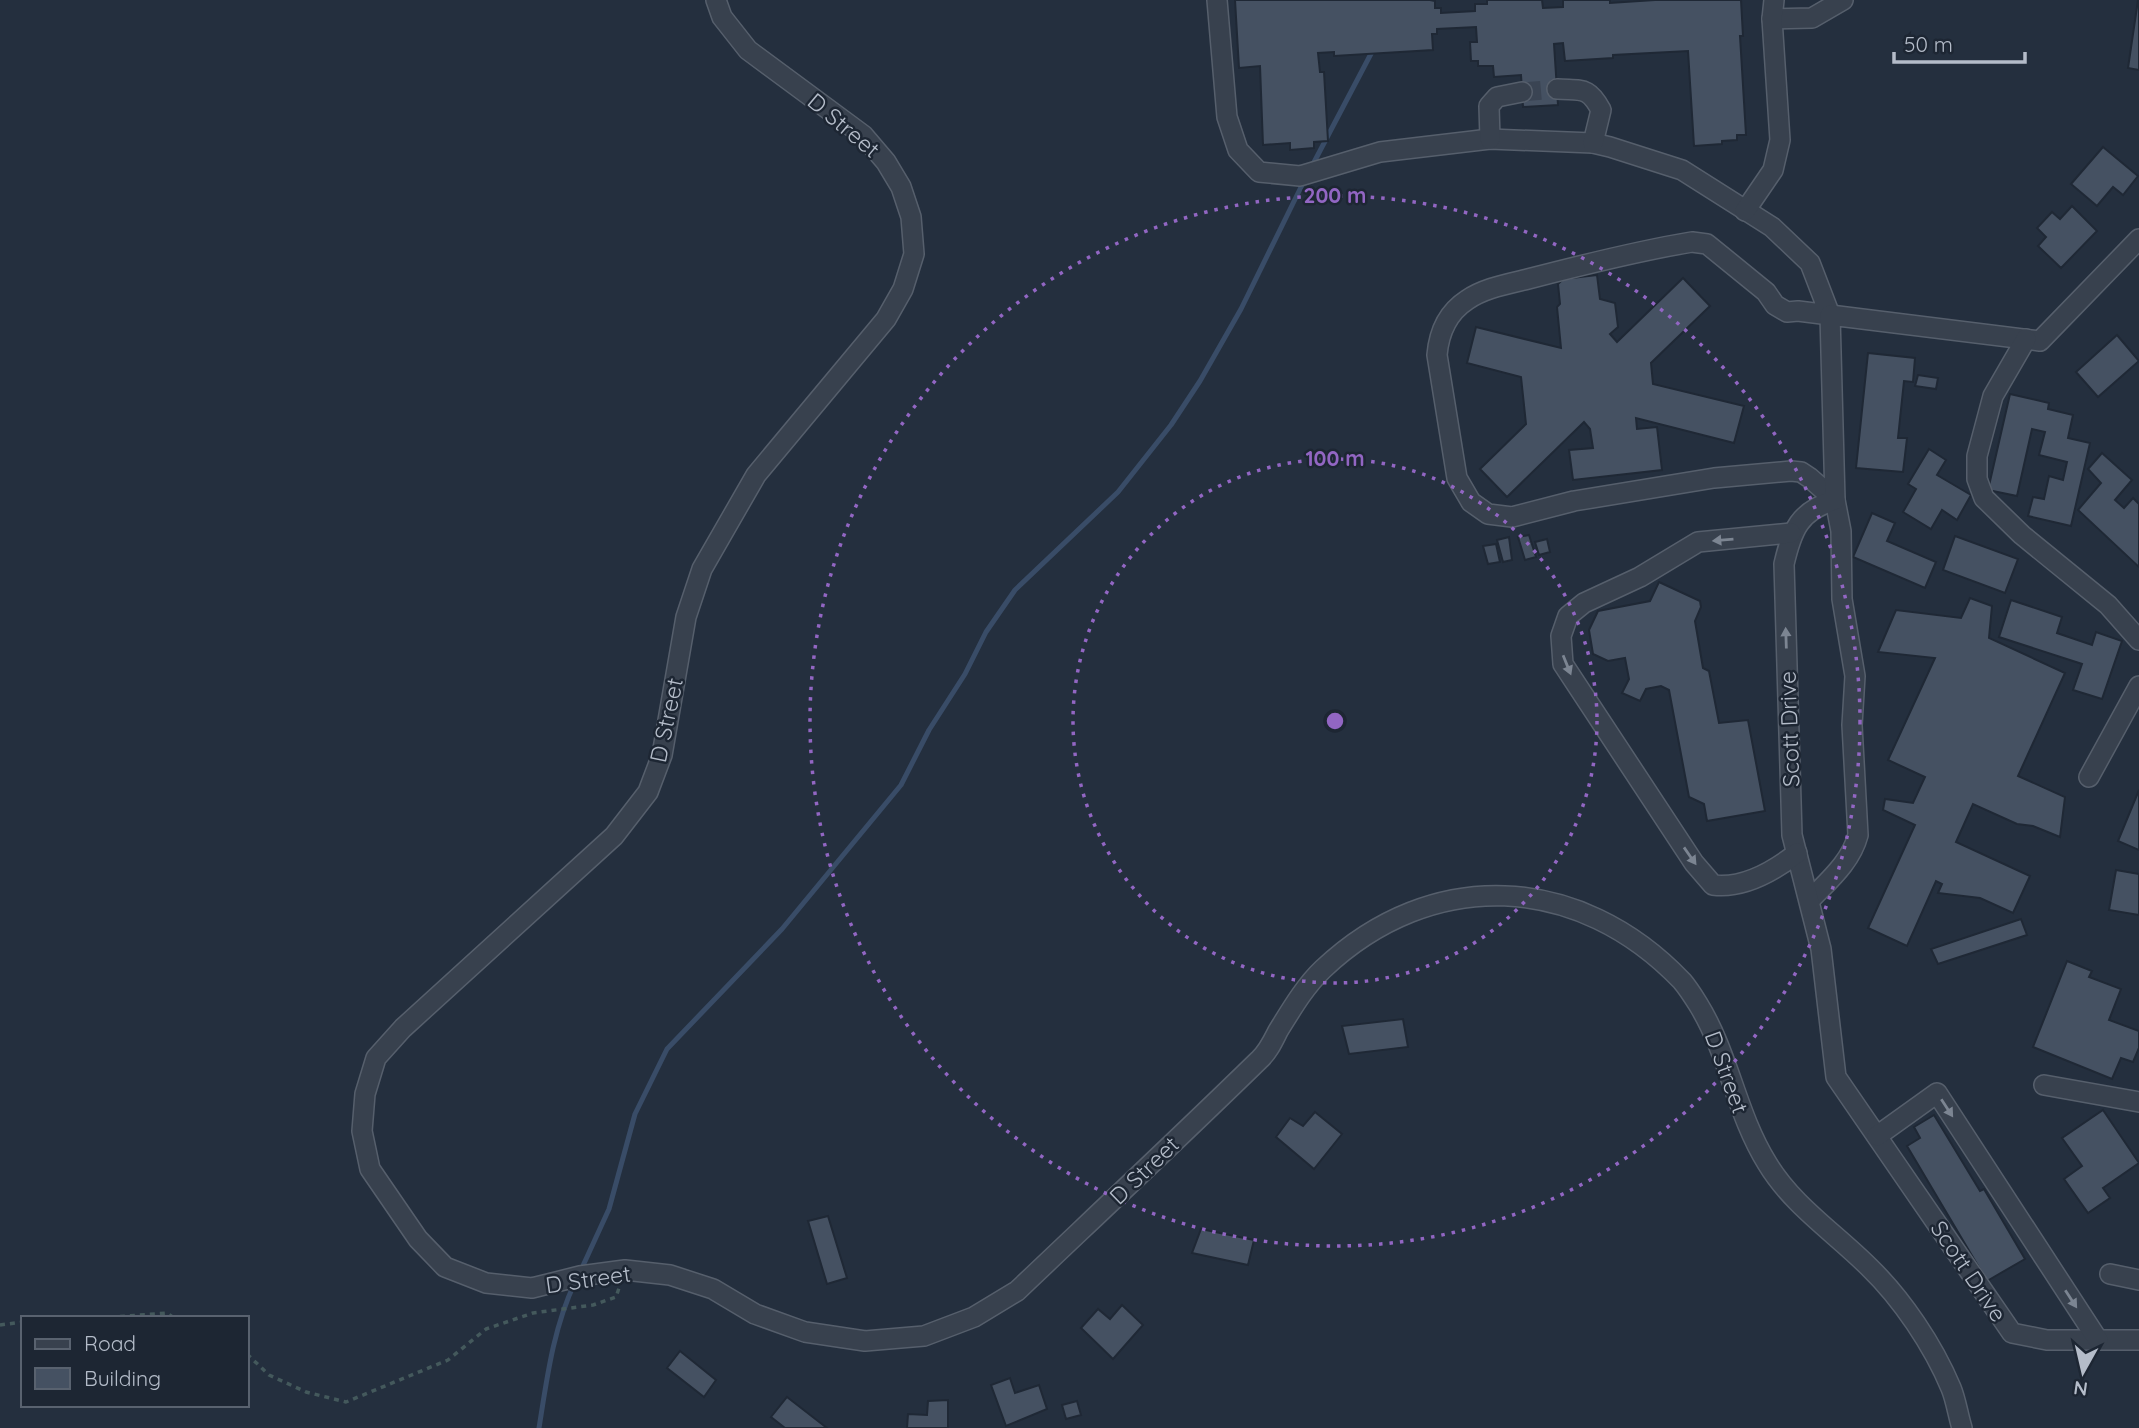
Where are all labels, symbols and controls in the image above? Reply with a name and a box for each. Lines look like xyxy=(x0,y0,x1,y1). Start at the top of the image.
scale bar xyxy=(1894,21,2025,65)
text: 50 m xyxy=(1904,31,1953,57)
street label: D Street xyxy=(802,86,886,164)
text: 200 m xyxy=(1304,182,1366,208)
text: 100 m xyxy=(1305,445,1365,471)
one-way arrow xyxy=(1712,535,1734,546)
one-way arrow xyxy=(1780,627,1792,649)
one-way arrow xyxy=(1561,655,1572,676)
street label: Scott Drive xyxy=(1772,671,1806,787)
street label: D Street xyxy=(643,675,689,765)
centre of rings xyxy=(1323,709,1347,733)
one-way arrow xyxy=(1683,847,1697,865)
street label: D Street xyxy=(1699,1027,1755,1117)
one-way arrow xyxy=(1940,1099,1953,1118)
street label: D Street xyxy=(1103,1130,1185,1210)
street label: Scott Drive xyxy=(1925,1215,2013,1327)
street label: D Street xyxy=(544,1259,633,1299)
one-way arrow xyxy=(2064,1290,2078,1308)
legend xyxy=(21,1316,248,1407)
text: Road xyxy=(84,1330,136,1356)
north arrow xyxy=(2048,1337,2118,1407)
text: Building xyxy=(84,1365,161,1391)
text: N xyxy=(2072,1376,2089,1402)

